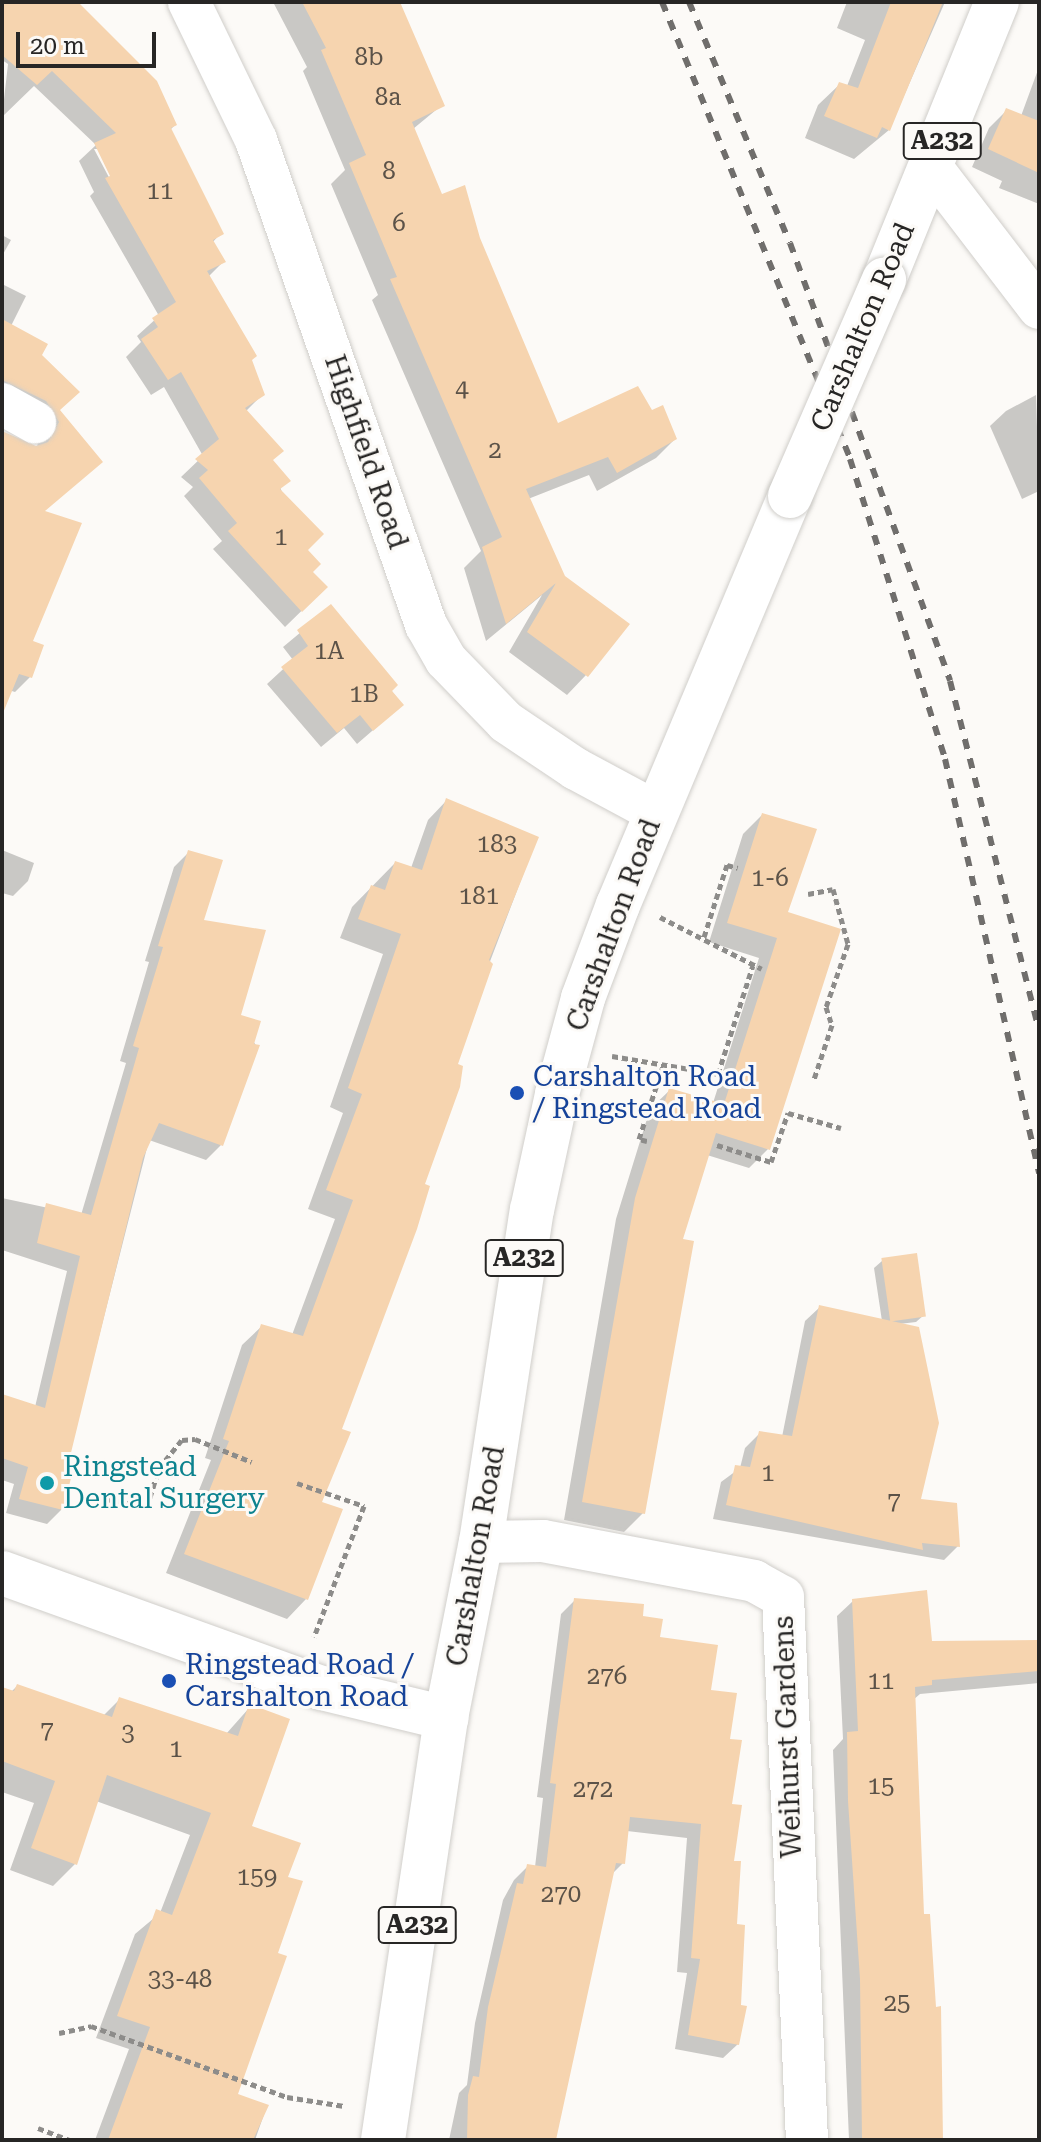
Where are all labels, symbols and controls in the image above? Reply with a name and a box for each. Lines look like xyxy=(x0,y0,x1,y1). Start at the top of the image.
scale bar xyxy=(20,16,160,66)
text: 20 m xyxy=(30,32,85,60)
house number: 8b xyxy=(355,44,383,72)
house number: 8a xyxy=(375,84,401,112)
road number: A232 xyxy=(902,119,982,163)
house number: 8 xyxy=(382,158,396,186)
house number: 11 xyxy=(147,178,173,206)
house number: 6 xyxy=(392,210,406,238)
street label: Carshalton Road xyxy=(804,218,922,436)
street label: Highfield Road xyxy=(317,351,415,553)
house number: 4 xyxy=(455,376,469,404)
house number: 2 xyxy=(488,437,502,465)
house number: 1 xyxy=(274,524,288,552)
house number: 1A xyxy=(314,638,344,666)
house number: 1B xyxy=(349,681,379,709)
street label: Carshalton Road xyxy=(560,814,668,1036)
house number: 183 xyxy=(477,831,517,859)
house number: 1-6 xyxy=(751,865,789,893)
house number: 181 xyxy=(459,883,499,911)
place label: Carshalton Road / Ringstead Road xyxy=(533,1060,761,1126)
marker: Carshalton Road / Ringstead Road xyxy=(508,1084,526,1102)
road number: A232 xyxy=(484,1236,564,1280)
street label: Carshalton Road xyxy=(440,1443,512,1669)
place label: Ringstead Dental Surgery xyxy=(63,1450,265,1516)
house number: 1 xyxy=(761,1460,775,1488)
marker: Ringstead Dental Surgery xyxy=(38,1474,56,1492)
house number: 7 xyxy=(887,1488,901,1516)
street label: Weihurst Gardens xyxy=(767,1615,809,1859)
place label: Ringstead Road / Carshalton Road xyxy=(185,1648,413,1714)
house number: 276 xyxy=(587,1663,627,1691)
house number: 11 xyxy=(868,1668,894,1696)
marker: Ringstead Road / Carshalton Road xyxy=(160,1672,178,1690)
house number: 7 xyxy=(40,1717,54,1745)
house number: 3 xyxy=(121,1720,135,1748)
house number: 1 xyxy=(169,1736,183,1764)
house number: 15 xyxy=(868,1773,894,1801)
house number: 272 xyxy=(573,1776,613,1804)
house number: 159 xyxy=(237,1864,277,1892)
house number: 270 xyxy=(541,1881,581,1909)
road number: A232 xyxy=(377,1903,457,1947)
house number: 33-48 xyxy=(148,1966,212,1994)
house number: 25 xyxy=(884,1990,910,2018)

